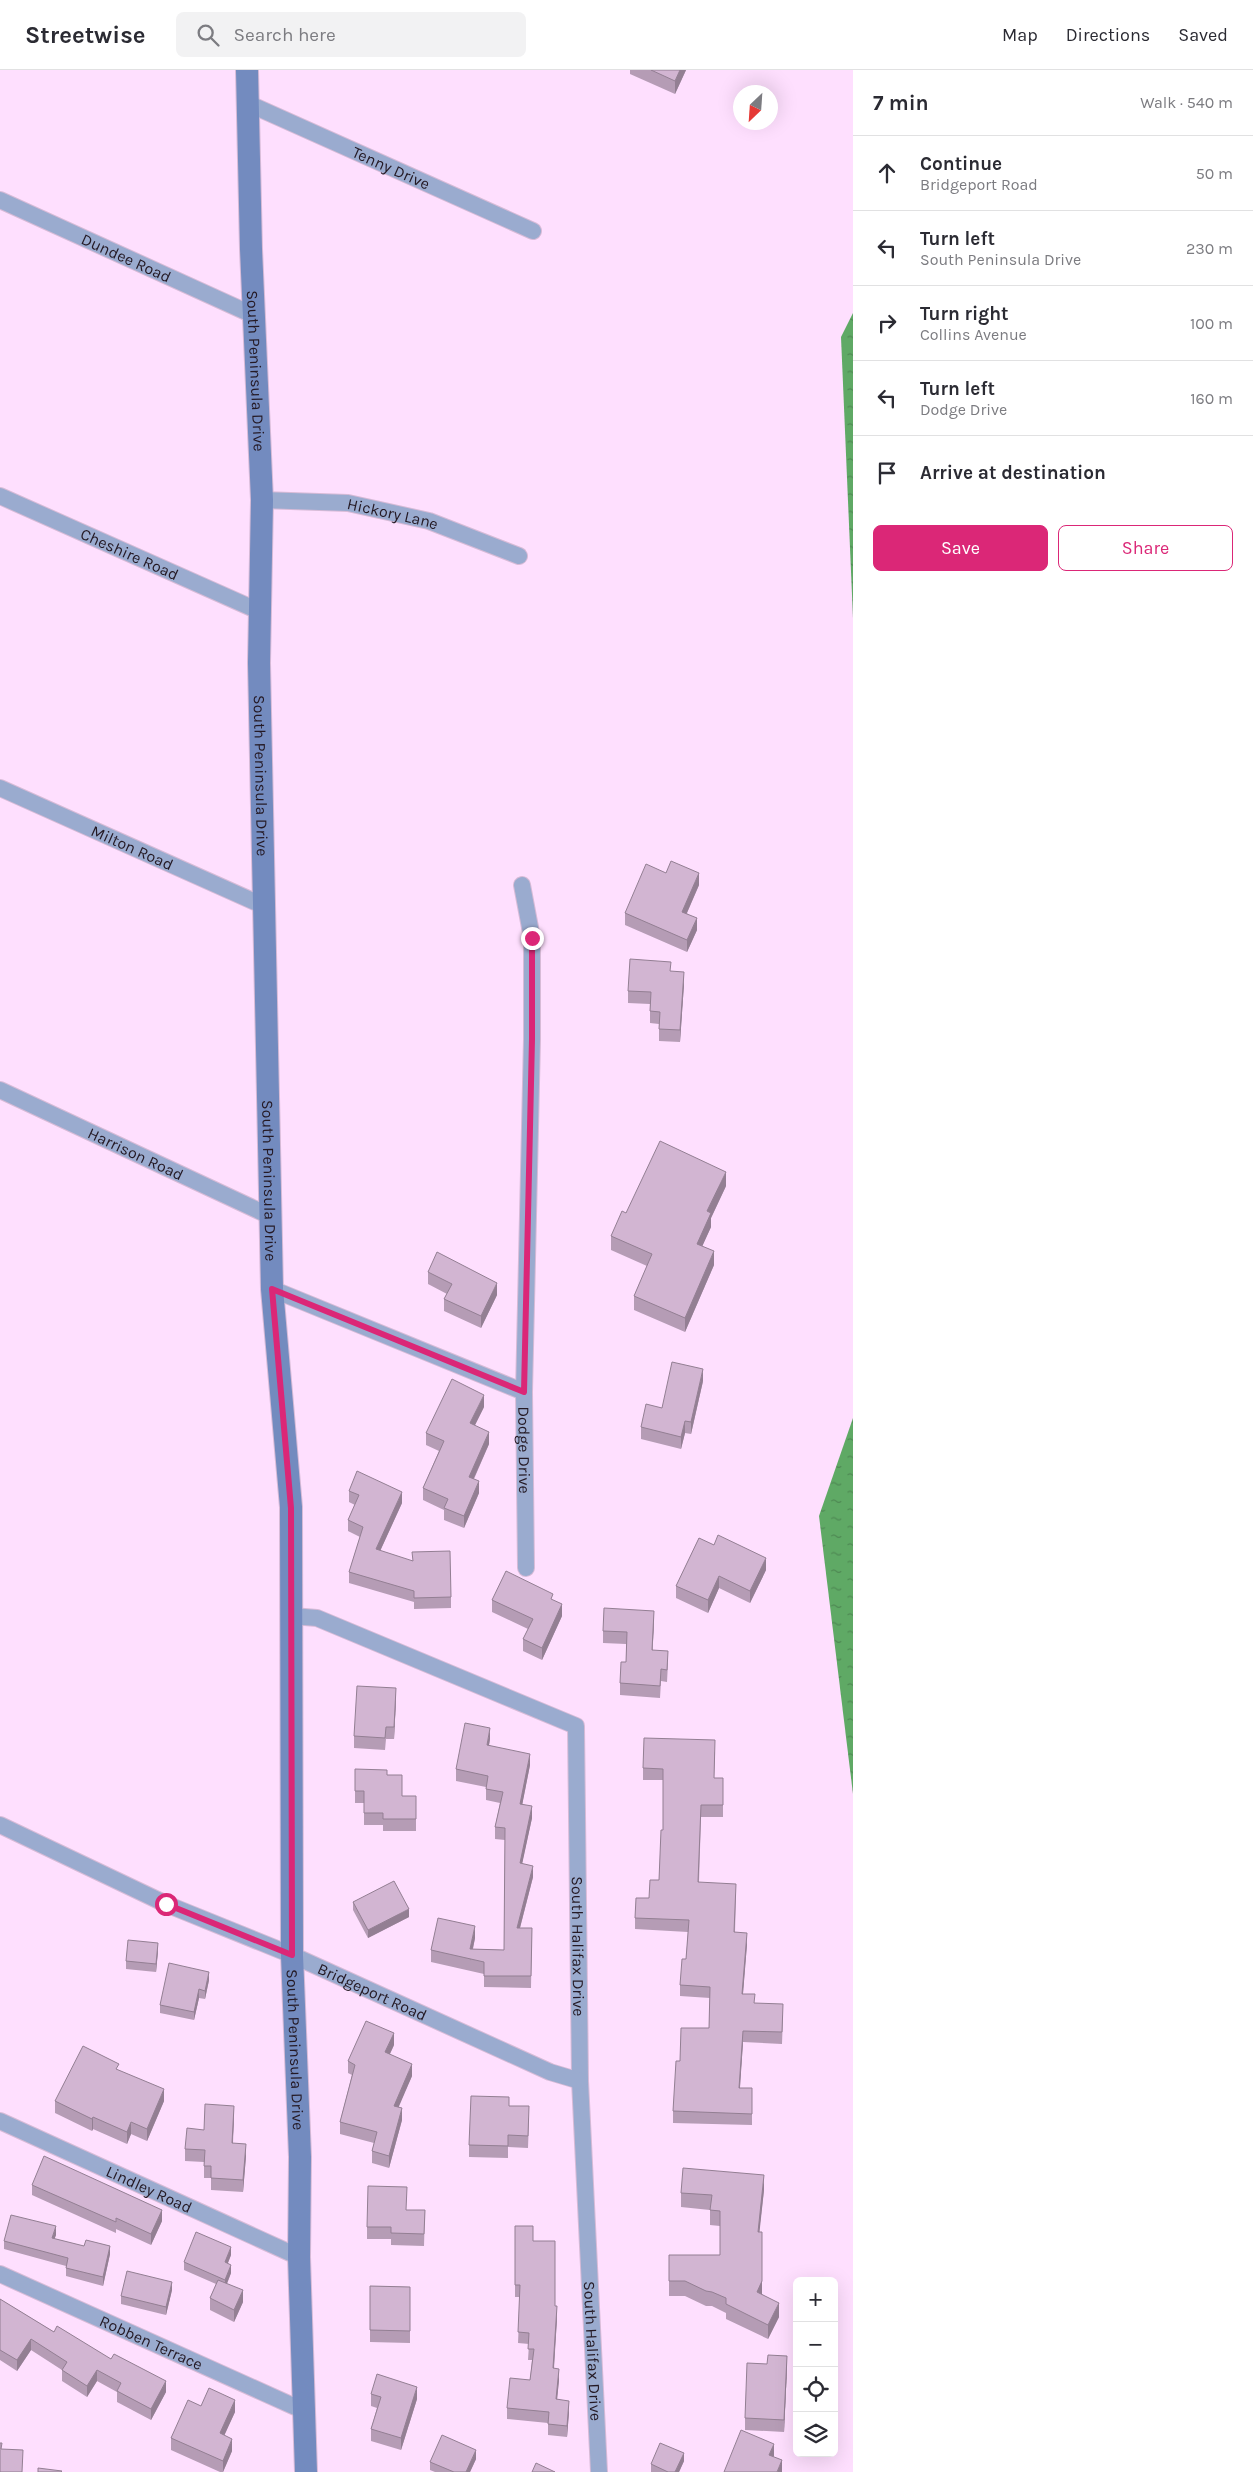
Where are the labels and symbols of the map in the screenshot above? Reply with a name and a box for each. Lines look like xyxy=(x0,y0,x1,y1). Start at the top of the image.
north arrow xyxy=(733,85,778,130)
street label: Tenny Drive xyxy=(349,142,433,194)
street label: Dundee Road xyxy=(78,229,174,287)
street label: South Peninsula Drive xyxy=(243,290,269,452)
street label: Hickory Lane xyxy=(345,494,441,534)
street label: Cheshire Road xyxy=(78,524,181,584)
street label: South Peninsula Drive xyxy=(250,695,272,857)
street label: Milton Road xyxy=(88,821,176,874)
route end xyxy=(521,927,544,950)
street label: South Peninsula Drive xyxy=(258,1100,280,1261)
street label: Harrison Road xyxy=(85,1123,187,1184)
street label: Dodge Drive xyxy=(514,1406,534,1494)
street label: South Halifax Drive xyxy=(568,1876,588,2016)
route start xyxy=(155,1893,178,1916)
street label: Bridgeport Road xyxy=(315,1959,430,2025)
street label: South Peninsula Drive xyxy=(283,1969,308,2131)
street label: Lindley Road xyxy=(103,2162,195,2217)
street label: South Halifax Drive xyxy=(580,2281,606,2421)
street label: Robben Terrace xyxy=(97,2311,206,2374)

